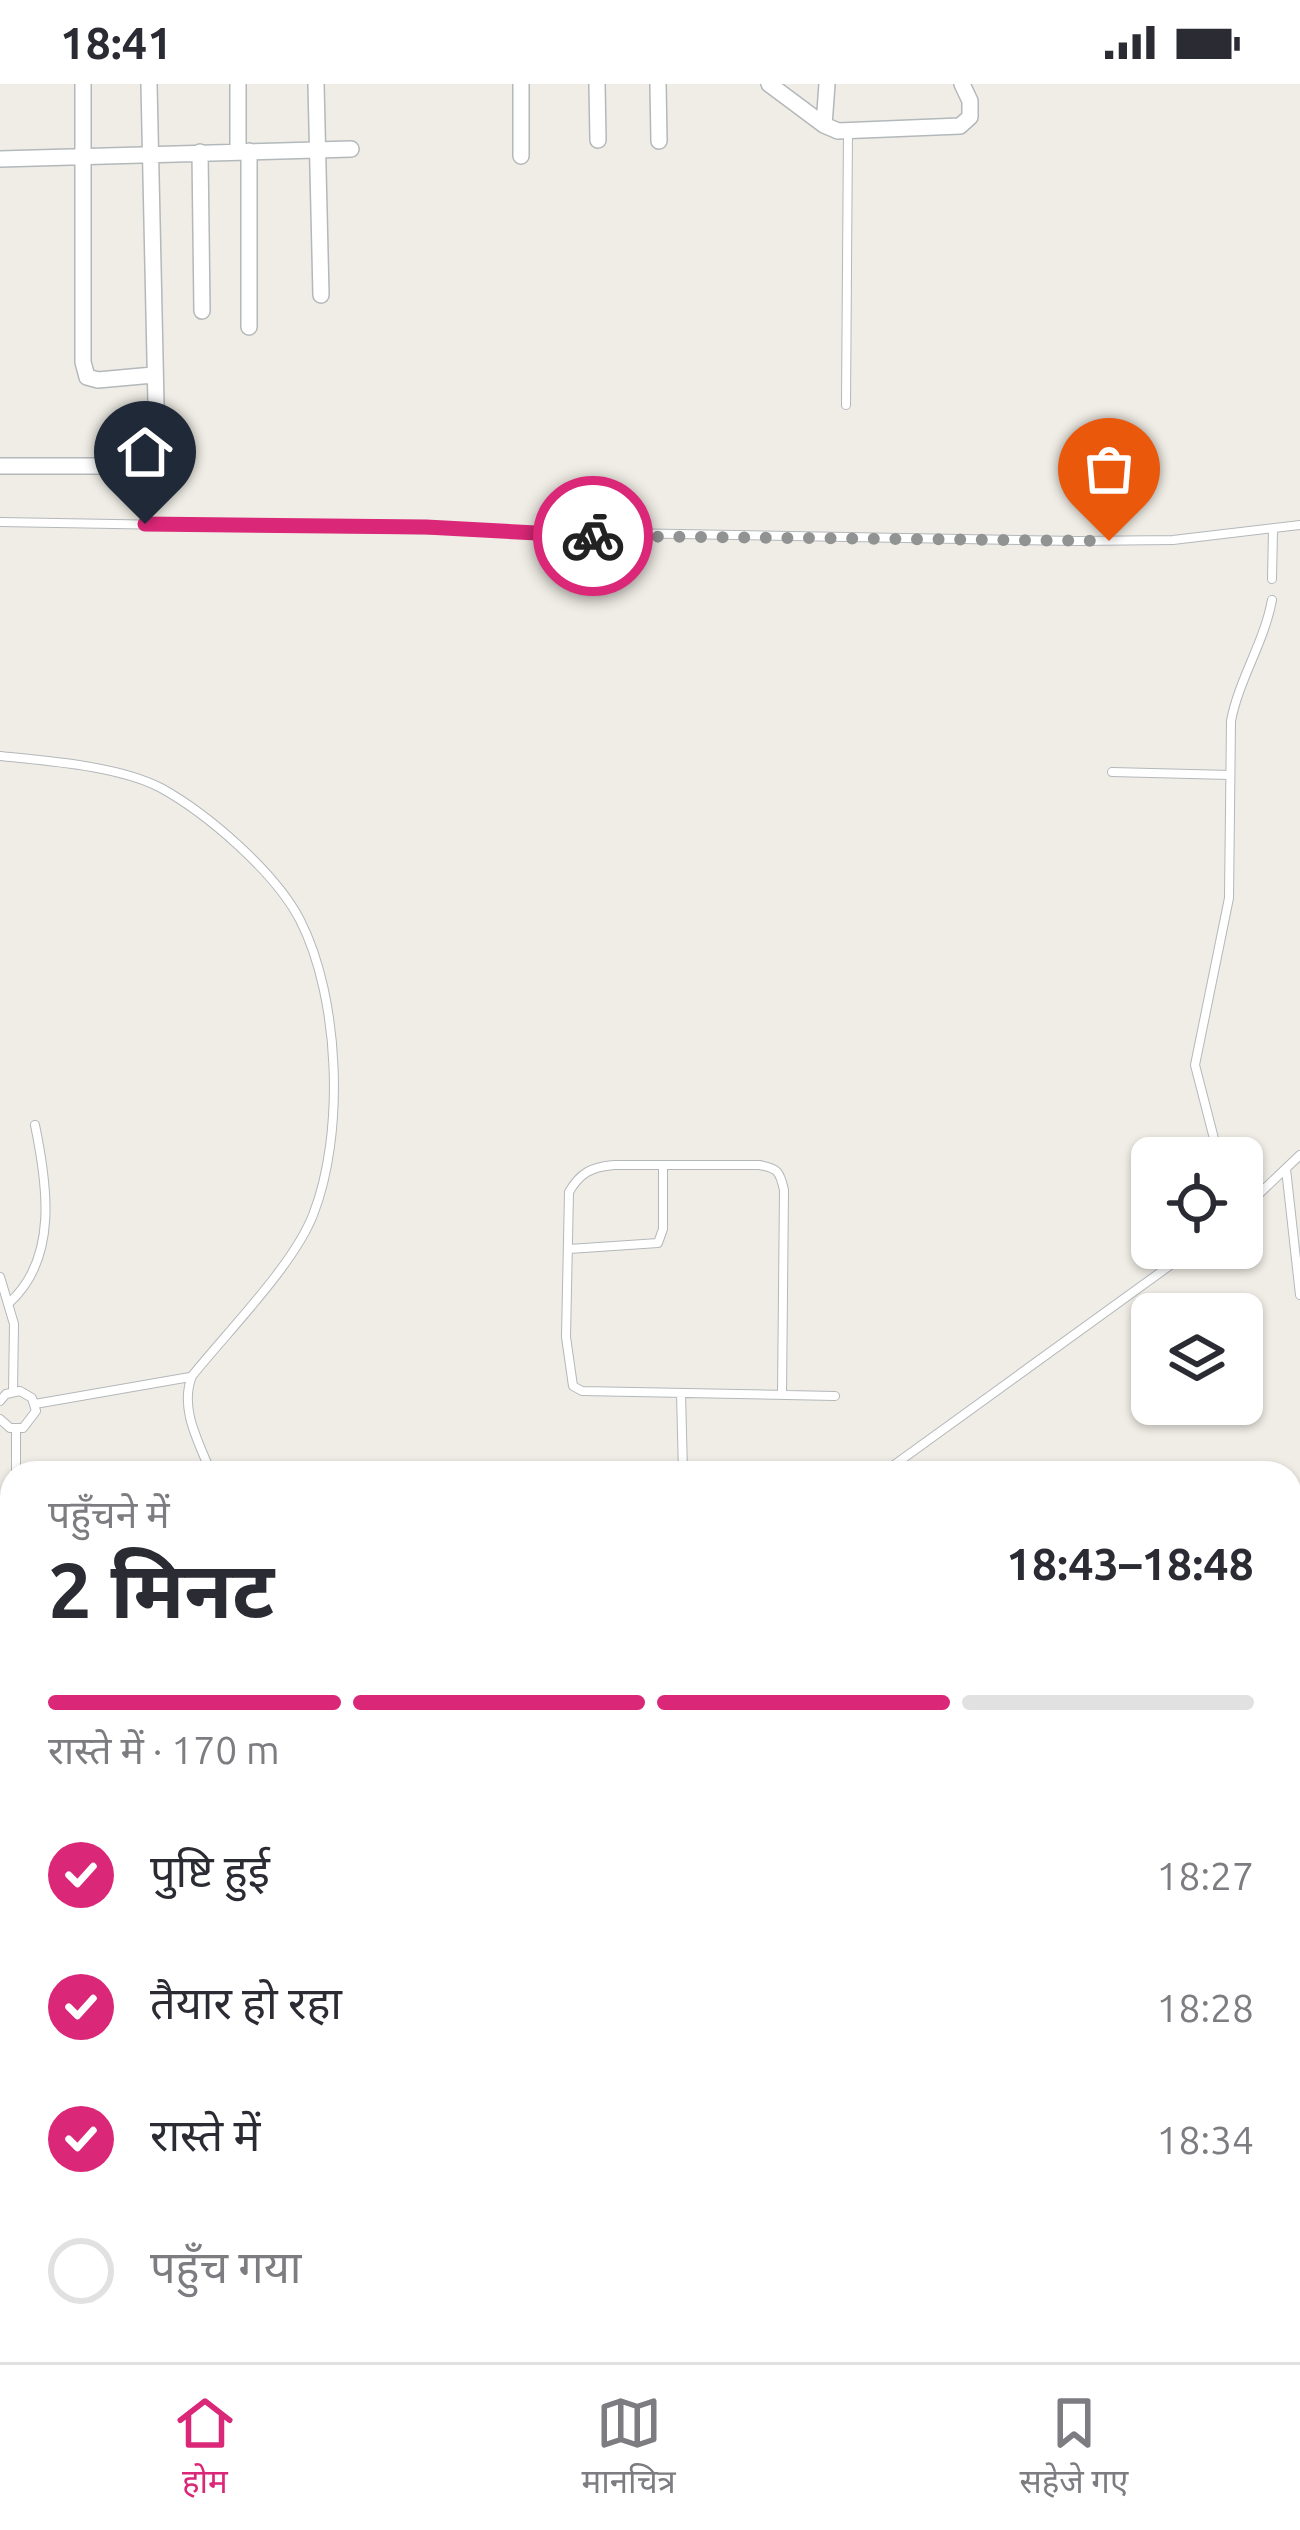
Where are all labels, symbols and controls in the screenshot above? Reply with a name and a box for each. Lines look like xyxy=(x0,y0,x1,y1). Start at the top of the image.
text: 18:41 xyxy=(60,17,173,68)
pin xyxy=(94,401,196,524)
pin xyxy=(1058,418,1160,541)
icon: home xyxy=(112,419,178,485)
icon: bag xyxy=(1076,436,1142,502)
courier xyxy=(533,476,653,596)
icon: bike xyxy=(560,503,626,569)
map controls xyxy=(1131,1137,1263,1425)
button: locate xyxy=(1131,1137,1263,1269)
button: layers xyxy=(1131,1293,1263,1425)
text: पहुँचने में xyxy=(48,1492,170,1535)
text: 18:43–18:48 xyxy=(1006,1538,1254,1589)
text: 2 मिनट xyxy=(48,1545,274,1633)
text: रास्ते में · 170 m xyxy=(48,1728,280,1771)
icon: check xyxy=(48,1842,114,1908)
text: पुष्टि हुई xyxy=(150,1845,270,1896)
text: 18:27 xyxy=(1156,1854,1254,1897)
icon: check xyxy=(48,1974,114,2040)
text: तैयार हो रहा xyxy=(150,1977,342,2028)
text: 18:28 xyxy=(1156,1986,1254,2029)
icon: check xyxy=(48,2106,114,2172)
text: रास्ते में xyxy=(150,2109,260,2160)
text: 18:34 xyxy=(1156,2118,1254,2161)
text: पहुँच गया xyxy=(150,2241,301,2292)
tab: होम xyxy=(172,2390,238,2506)
tab: मानचित्र xyxy=(581,2390,676,2506)
tab: सहेजे गए xyxy=(1019,2390,1128,2506)

